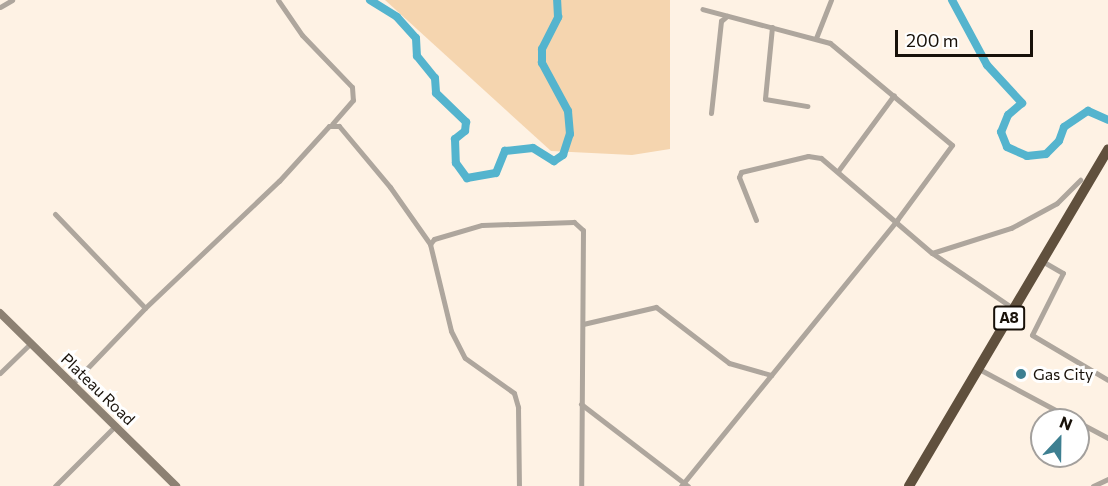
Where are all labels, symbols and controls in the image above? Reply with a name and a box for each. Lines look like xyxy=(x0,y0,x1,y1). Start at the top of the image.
scale bar xyxy=(898,18,1036,56)
text: 200 m xyxy=(906,29,959,51)
road number: A8 xyxy=(992,306,1026,330)
street label: Plateau Road xyxy=(57,349,139,429)
place label: Gas City xyxy=(1033,364,1093,384)
marker: Gas City xyxy=(1014,367,1028,381)
north arrow xyxy=(1030,408,1090,468)
text: N xyxy=(1057,412,1075,434)

